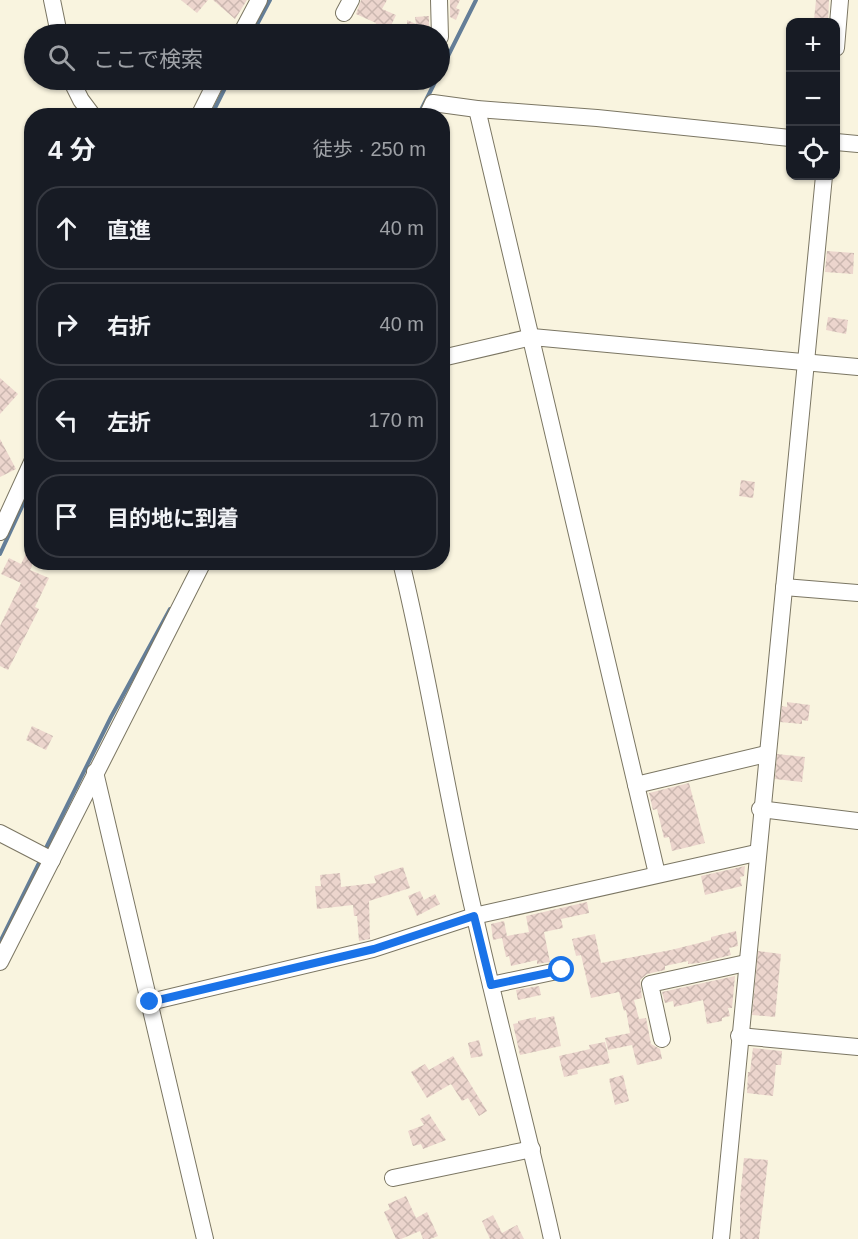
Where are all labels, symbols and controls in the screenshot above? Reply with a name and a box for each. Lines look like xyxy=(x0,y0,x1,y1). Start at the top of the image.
map controls xyxy=(786,18,840,180)
button: + xyxy=(786,18,840,72)
search box xyxy=(24,24,450,90)
icon: search xyxy=(45,41,78,74)
text: ここで検索 xyxy=(93,47,203,72)
button: − xyxy=(786,72,840,126)
button: locate xyxy=(786,126,840,180)
text: 4 分 xyxy=(48,135,96,165)
text: 徒歩 · 250 m xyxy=(313,138,426,160)
icon: ahead xyxy=(50,212,83,245)
text: 40 m xyxy=(380,217,424,239)
text: 直進 xyxy=(107,218,151,243)
icon: right xyxy=(50,308,83,341)
text: 40 m xyxy=(380,313,424,335)
text: 右折 xyxy=(107,314,151,339)
icon: left xyxy=(50,404,83,437)
text: 170 m xyxy=(368,409,424,431)
text: 左折 xyxy=(107,410,151,435)
icon: arrive xyxy=(50,500,83,533)
text: 目的地に到着 xyxy=(107,506,239,531)
route start xyxy=(548,956,574,982)
route end xyxy=(136,988,162,1014)

